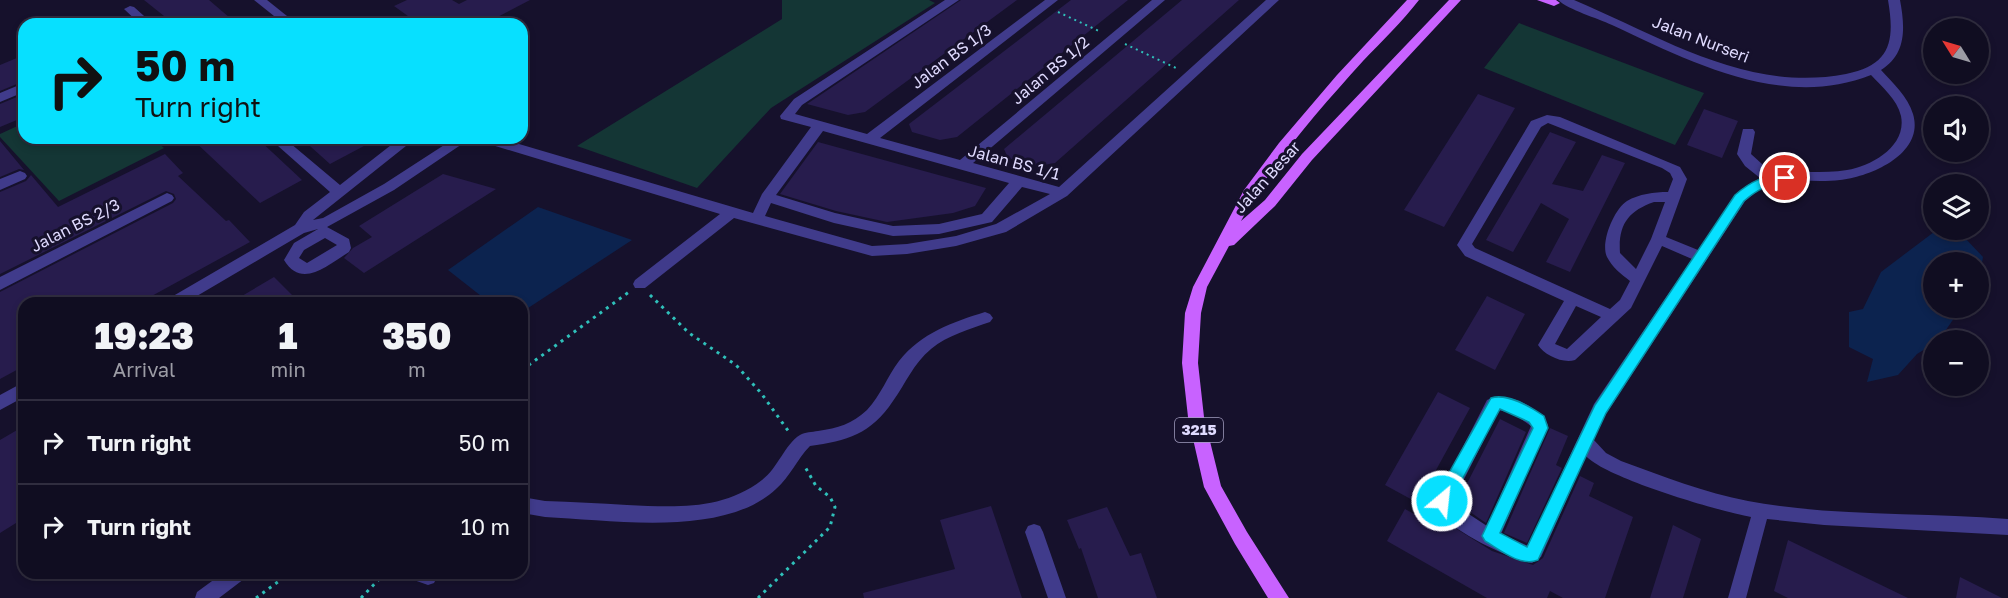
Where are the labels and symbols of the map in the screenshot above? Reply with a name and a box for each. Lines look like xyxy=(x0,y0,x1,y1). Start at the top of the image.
street label: Jalan Nurseri xyxy=(1650,11,1752,67)
north arrow xyxy=(1923,18,1989,84)
street label: Jalan BS 1/3 xyxy=(907,19,995,93)
street label: Jalan BS 1/2 xyxy=(1007,32,1093,108)
street label: Jalan Besar xyxy=(1230,137,1304,217)
street label: Jalan BS 1/1 xyxy=(966,140,1062,184)
pin xyxy=(1759,152,1810,203)
street label: Jalan BS 2/3 xyxy=(27,194,123,256)
road number: 3215 xyxy=(1175,418,1223,442)
position arrow xyxy=(1410,469,1474,533)

